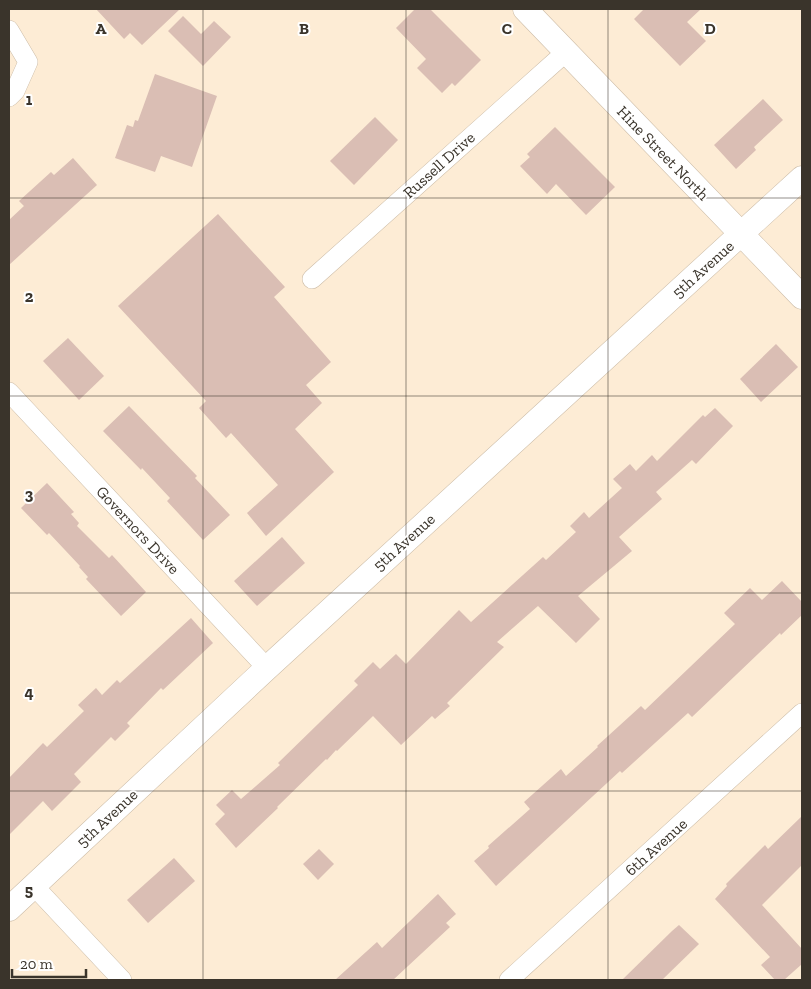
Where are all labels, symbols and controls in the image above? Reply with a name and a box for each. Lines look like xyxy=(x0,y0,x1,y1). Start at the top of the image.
text: A xyxy=(96,19,107,38)
text: B xyxy=(299,19,309,38)
text: C xyxy=(502,19,512,38)
text: D xyxy=(704,19,716,38)
text: 1 xyxy=(26,90,33,109)
street label: Hine Street North xyxy=(613,102,713,204)
street label: Russell Drive xyxy=(399,128,479,202)
street label: 5th Avenue xyxy=(668,236,738,302)
text: 2 xyxy=(25,287,34,306)
street label: Governors Drive xyxy=(92,482,184,578)
text: 3 xyxy=(25,485,34,504)
street label: 5th Avenue xyxy=(369,509,439,575)
text: 4 xyxy=(24,683,34,702)
street label: 5th Avenue xyxy=(72,785,142,851)
street label: 6th Avenue xyxy=(621,814,691,880)
text: 5 xyxy=(25,881,33,900)
scale bar xyxy=(12,946,86,978)
text: 20 m xyxy=(20,955,53,973)

